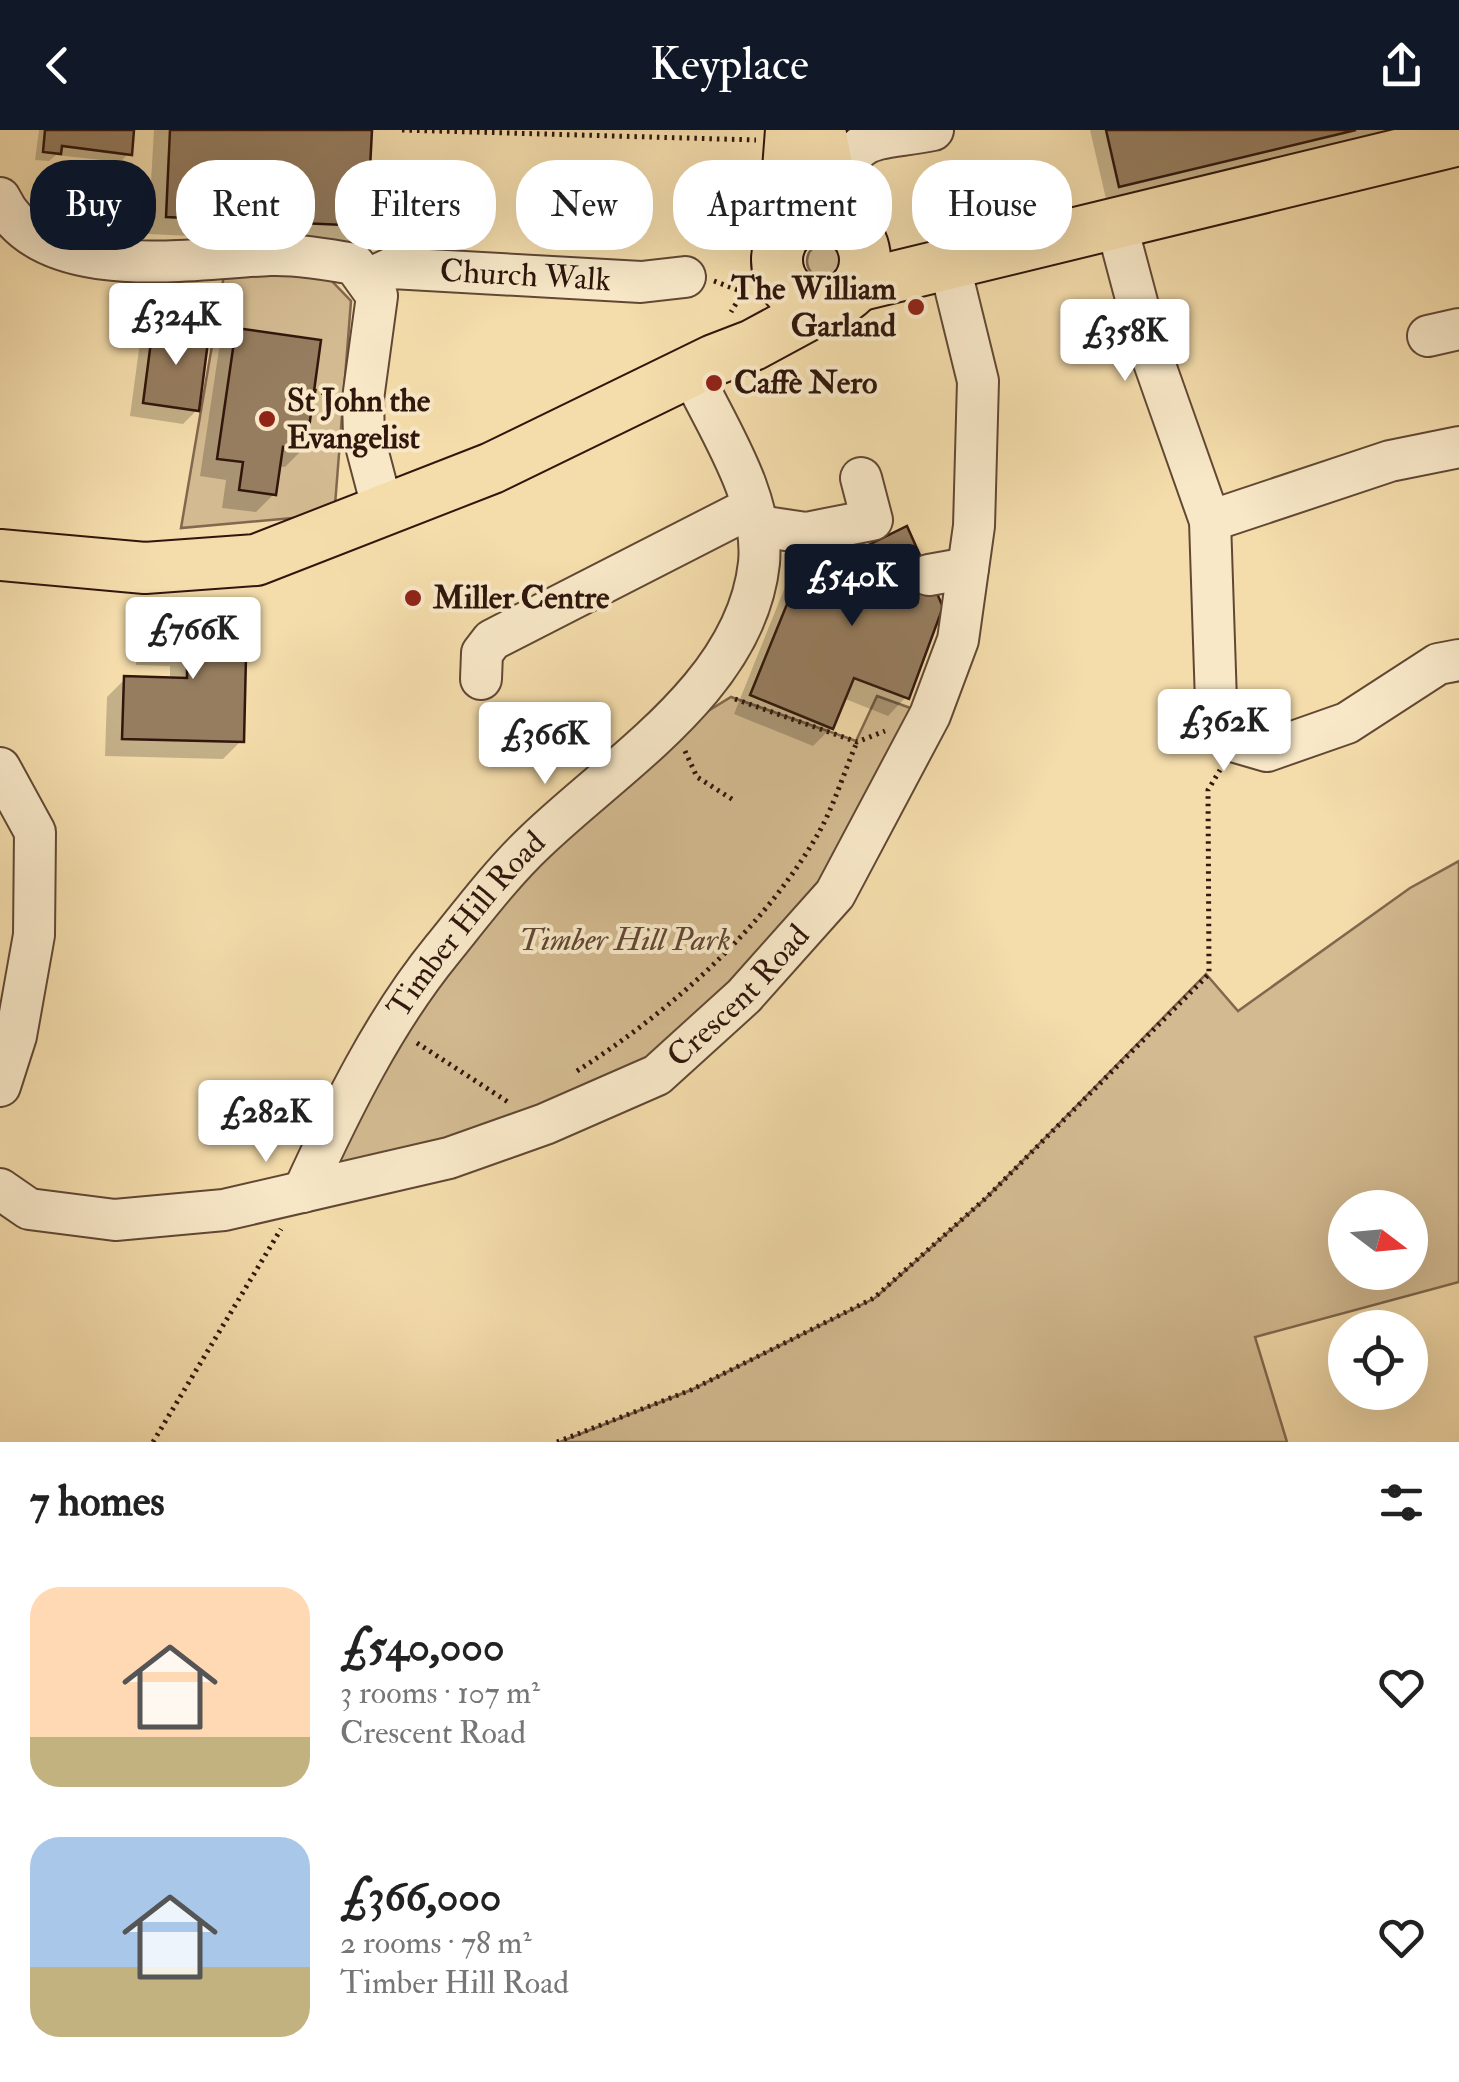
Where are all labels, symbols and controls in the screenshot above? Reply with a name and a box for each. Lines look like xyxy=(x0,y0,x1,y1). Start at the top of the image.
text: Keyplace xyxy=(650,37,809,93)
icon: back xyxy=(30,38,85,93)
icon: share xyxy=(1374,38,1429,93)
chip: Buy xyxy=(30,160,156,250)
chip: Rent xyxy=(176,160,315,250)
chip: Filters xyxy=(335,160,496,250)
chip: New xyxy=(516,160,653,250)
chip: Apartment xyxy=(673,160,892,250)
chip: House xyxy=(912,160,1072,250)
street label: Church Walk xyxy=(439,251,612,300)
place label: The William Garland xyxy=(730,269,896,346)
pin: £324K xyxy=(106,283,246,368)
text: £324K xyxy=(131,295,221,335)
marker: The William Garland xyxy=(905,296,927,318)
pin: £358K xyxy=(1055,299,1195,384)
text: £358K xyxy=(1082,311,1168,351)
place label: Caffè Nero xyxy=(734,363,877,403)
marker: Caffè Nero xyxy=(703,372,725,394)
place label: St John the Evangelist xyxy=(287,381,431,458)
marker: St John the Evangelist xyxy=(256,408,278,430)
pin: £540K xyxy=(782,544,922,629)
text: £540K xyxy=(807,556,897,596)
place label: Miller Centre xyxy=(432,578,610,618)
marker: Miller Centre xyxy=(402,587,424,609)
pin: £766K xyxy=(123,597,263,682)
text: £766K xyxy=(148,609,238,649)
pin: £362K xyxy=(1154,689,1294,774)
text: £362K xyxy=(1180,701,1268,741)
pin: £366K xyxy=(475,702,615,787)
text: £366K xyxy=(501,714,589,754)
street label: Timber Hill Road xyxy=(379,822,554,1025)
street label: Crescent Road xyxy=(659,916,818,1076)
park label: Timber Hill Park xyxy=(519,920,731,960)
pin: £282K xyxy=(196,1080,336,1165)
text: £282K xyxy=(220,1092,312,1132)
north arrow xyxy=(1328,1190,1428,1290)
map controls xyxy=(1328,1190,1428,1410)
button: locate xyxy=(1328,1310,1428,1410)
icon: filters xyxy=(1374,1475,1429,1530)
text: 7 homes xyxy=(30,1476,165,1528)
text: £540,000 xyxy=(340,1621,504,1673)
icon: home xyxy=(110,1627,230,1747)
icon: heart xyxy=(1374,1660,1429,1715)
text: 3 rooms · 107 m² xyxy=(340,1673,540,1713)
text: Crescent Road xyxy=(340,1713,526,1753)
text: £366,000 xyxy=(340,1871,501,1923)
icon: home xyxy=(110,1877,230,1997)
icon: heart xyxy=(1374,1910,1429,1965)
text: 2 rooms · 78 m² xyxy=(340,1923,531,1963)
text: Timber Hill Road xyxy=(340,1963,569,2003)

